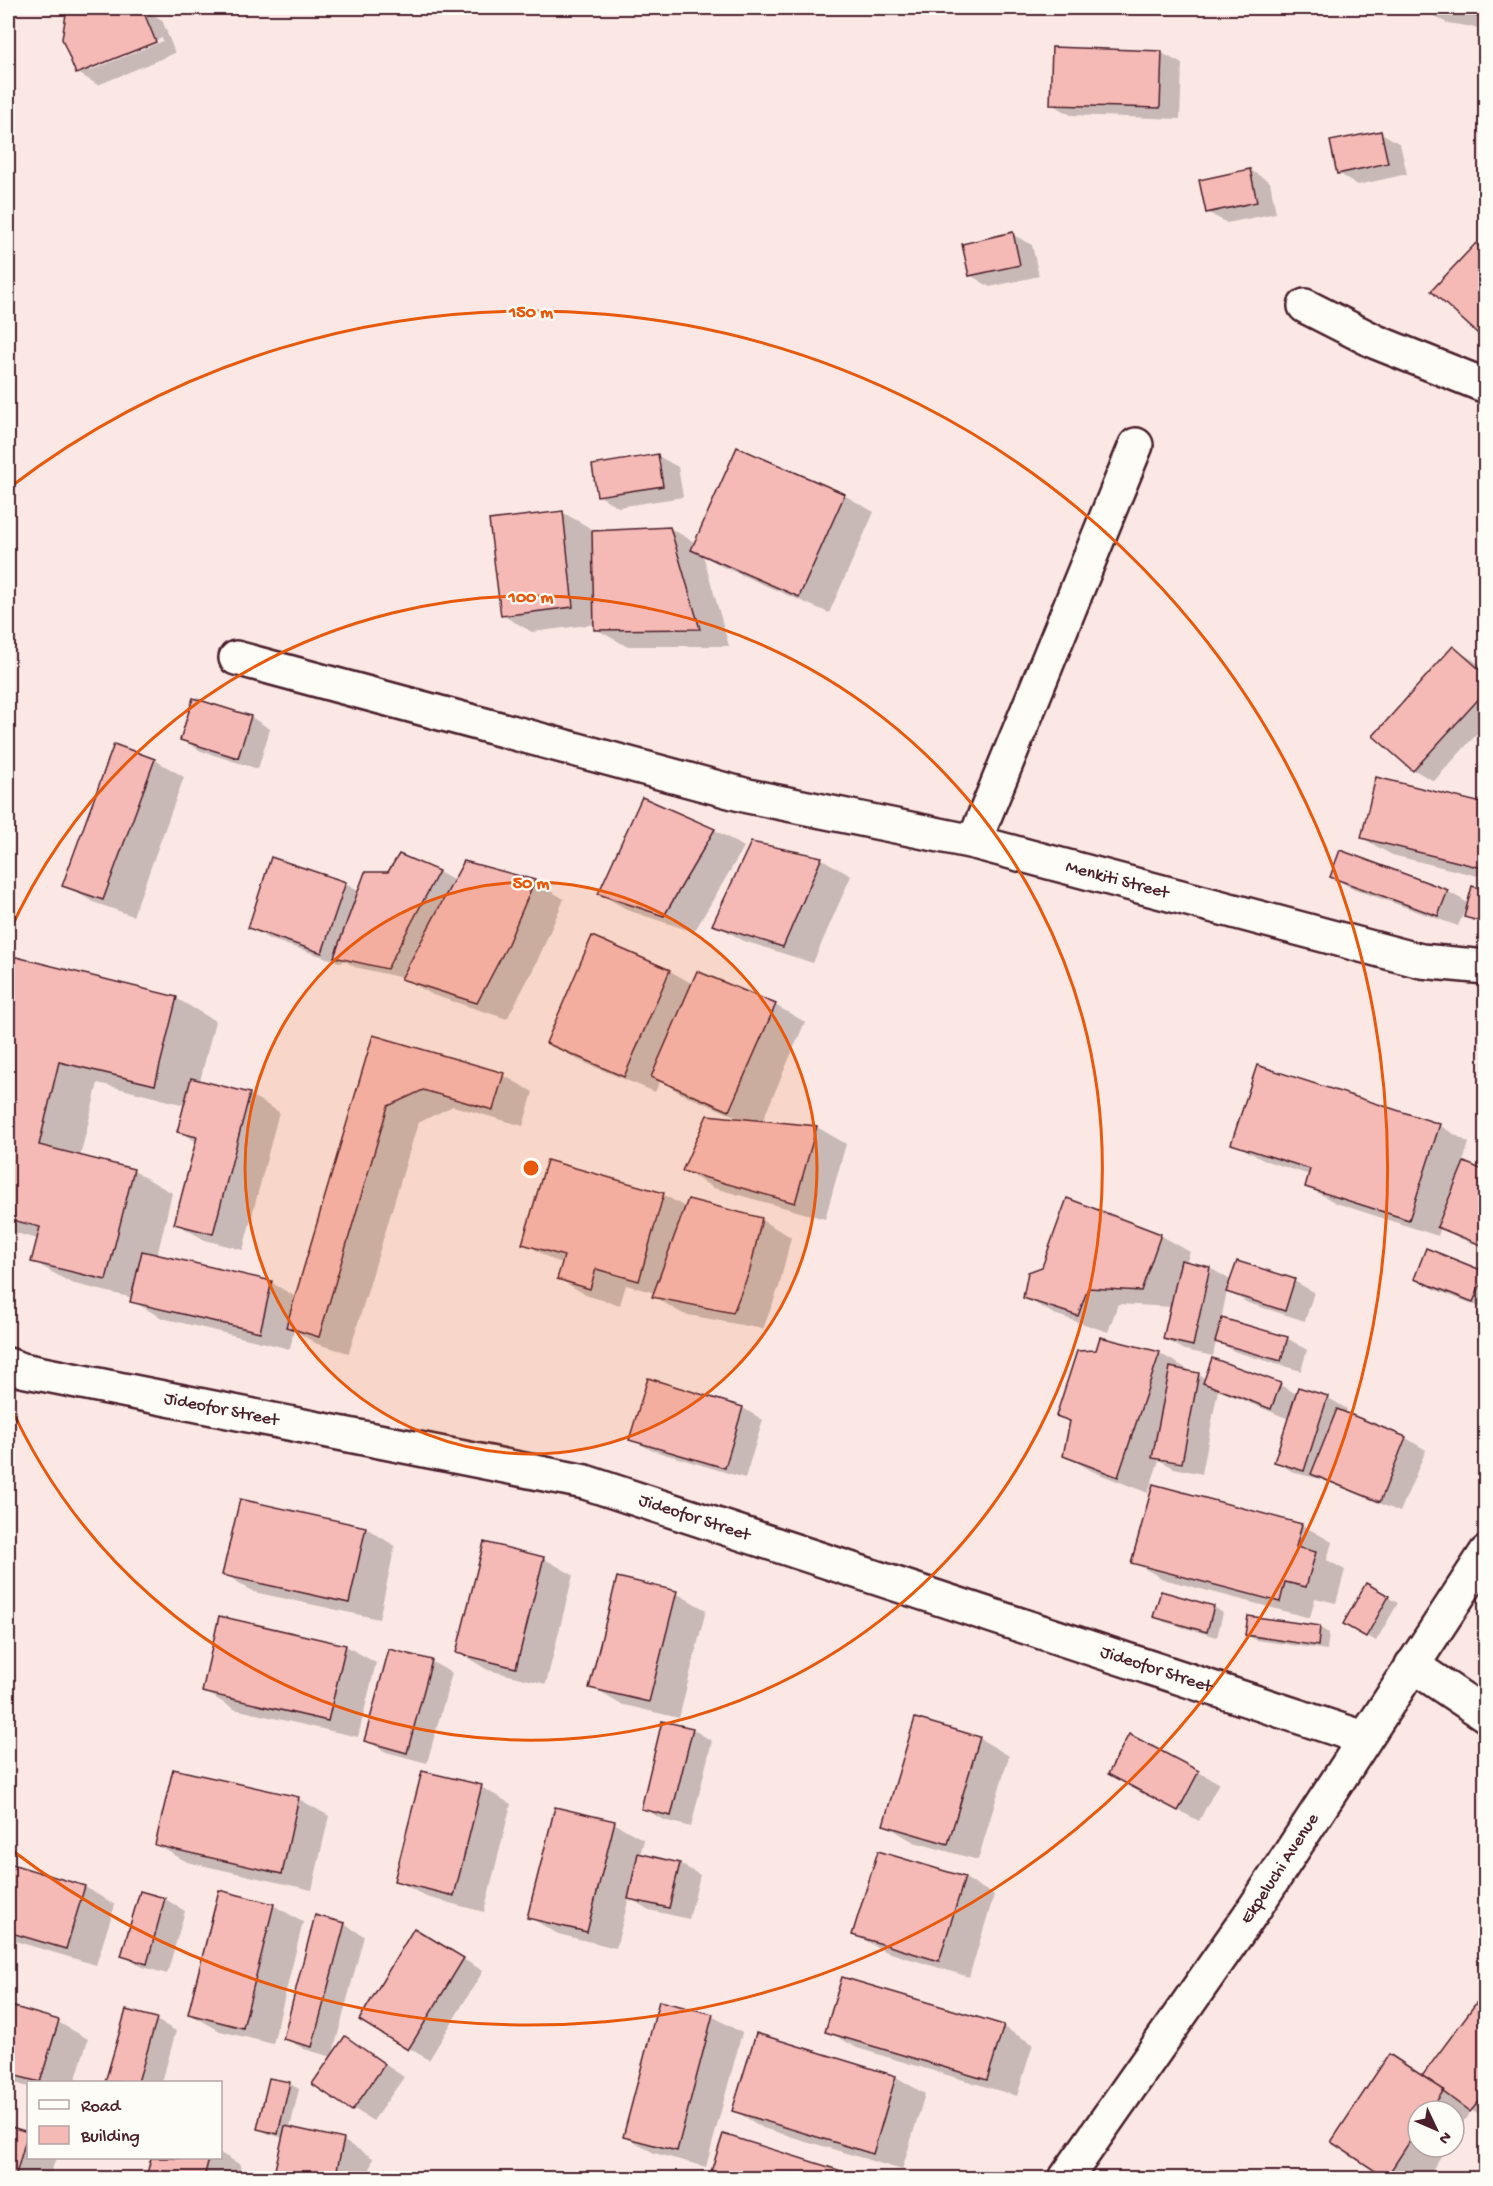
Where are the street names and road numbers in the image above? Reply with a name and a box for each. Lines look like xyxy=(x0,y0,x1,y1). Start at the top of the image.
street label: Menkiti Street xyxy=(1063,856,1173,904)
street label: Jideofor Street xyxy=(162,1388,282,1432)
street label: Jideofor Street xyxy=(636,1490,754,1547)
street label: Jideofor Street xyxy=(1098,1642,1216,1698)
street label: Ekpeluchi Avenue xyxy=(1236,1809,1324,1928)

